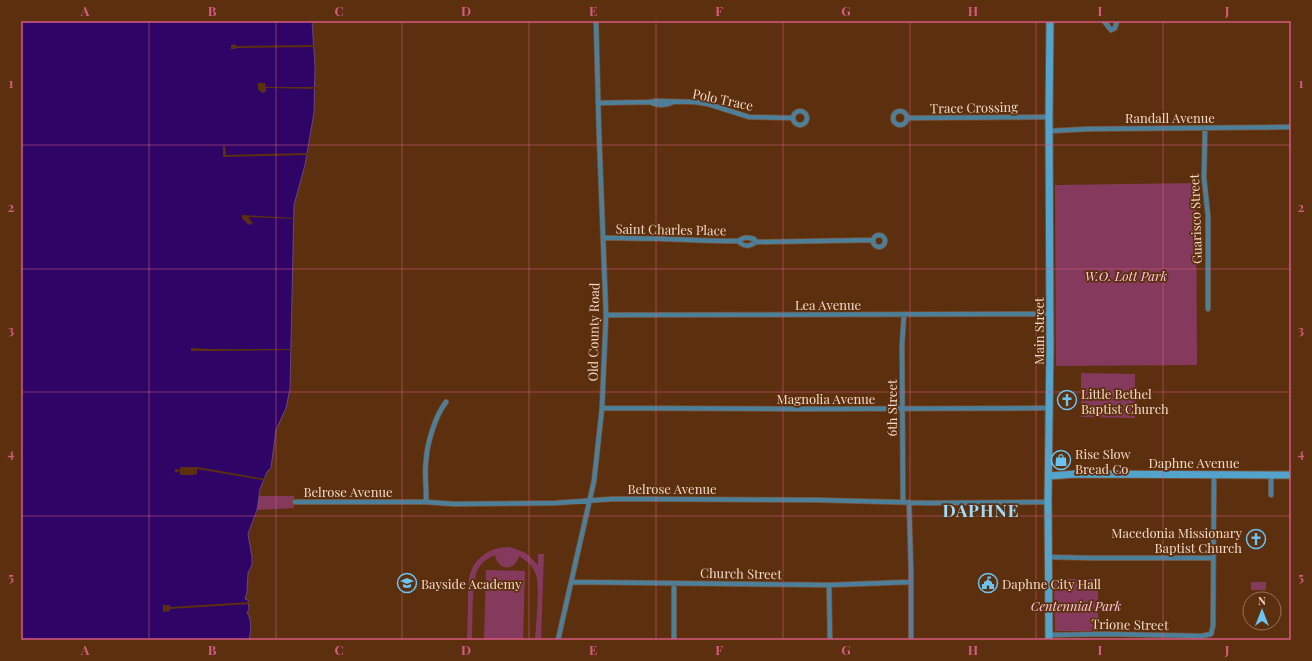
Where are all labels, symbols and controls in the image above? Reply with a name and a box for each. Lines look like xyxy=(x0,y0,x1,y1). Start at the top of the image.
text: A xyxy=(80,2,90,19)
text: B xyxy=(208,2,217,19)
text: C xyxy=(334,2,344,19)
text: D xyxy=(461,2,471,19)
text: E xyxy=(589,2,597,19)
text: F xyxy=(715,2,723,19)
text: G xyxy=(841,2,851,19)
text: H xyxy=(968,2,978,19)
text: I xyxy=(1098,2,1103,19)
text: J xyxy=(1224,2,1230,19)
text: 1 xyxy=(9,74,14,91)
text: 1 xyxy=(1299,74,1304,91)
street label: Polo Trace xyxy=(691,84,755,114)
street label: Trace Crossing xyxy=(930,98,1018,116)
street label: Randall Avenue xyxy=(1125,109,1215,126)
street label: Guarisco Street xyxy=(1185,173,1205,264)
text: 2 xyxy=(8,198,15,215)
text: 2 xyxy=(1298,198,1305,215)
street label: Saint Charles Place xyxy=(615,220,727,238)
park label: W.O. Lott Park xyxy=(1085,267,1167,284)
street label: Old County Road xyxy=(584,282,602,382)
street label: Lea Avenue xyxy=(795,296,862,313)
street label: Main Street xyxy=(1030,297,1047,365)
text: 3 xyxy=(8,321,14,338)
text: 3 xyxy=(1298,321,1304,338)
street label: 6th Street xyxy=(883,379,900,437)
place label: Little Bethel Baptist Church xyxy=(1081,385,1169,417)
church icon: Little Bethel Baptist Church xyxy=(1056,389,1078,411)
street label: Magnolia Avenue xyxy=(777,390,876,407)
text: 4 xyxy=(8,444,15,461)
text: 4 xyxy=(1298,444,1305,461)
place label: Rise Slow Bread Co xyxy=(1075,445,1131,477)
shop icon: Rise Slow Bread Co xyxy=(1050,449,1072,471)
street label: Daphne Avenue xyxy=(1148,454,1240,471)
street label: Belrose Avenue xyxy=(627,480,717,497)
street label: Belrose Avenue xyxy=(303,483,393,500)
district label: DAPHNE xyxy=(942,499,1020,521)
place label: Macedonia Missionary Baptist Church xyxy=(1111,524,1242,556)
church icon: Macedonia Missionary Baptist Church xyxy=(1245,528,1267,550)
street label: Church Street xyxy=(700,564,782,582)
text: 5 xyxy=(8,568,14,585)
text: 5 xyxy=(1298,568,1304,585)
school or university icon: Bayside Academy xyxy=(396,572,418,594)
public building icon: Daphne City Hall xyxy=(977,572,999,594)
place label: Bayside Academy xyxy=(421,575,522,592)
place label: Daphne City Hall xyxy=(1002,575,1101,592)
north arrow xyxy=(1242,591,1282,631)
text: N xyxy=(1258,593,1266,608)
park label: Centennial Park xyxy=(1031,597,1122,614)
street label: Trione Street xyxy=(1091,615,1169,633)
text: A xyxy=(80,641,90,658)
text: B xyxy=(208,641,217,658)
text: C xyxy=(334,641,344,658)
text: D xyxy=(461,641,471,658)
text: E xyxy=(589,641,597,658)
text: F xyxy=(715,641,723,658)
text: G xyxy=(841,641,851,658)
text: H xyxy=(968,641,978,658)
text: I xyxy=(1098,641,1103,658)
text: J xyxy=(1224,641,1230,658)

